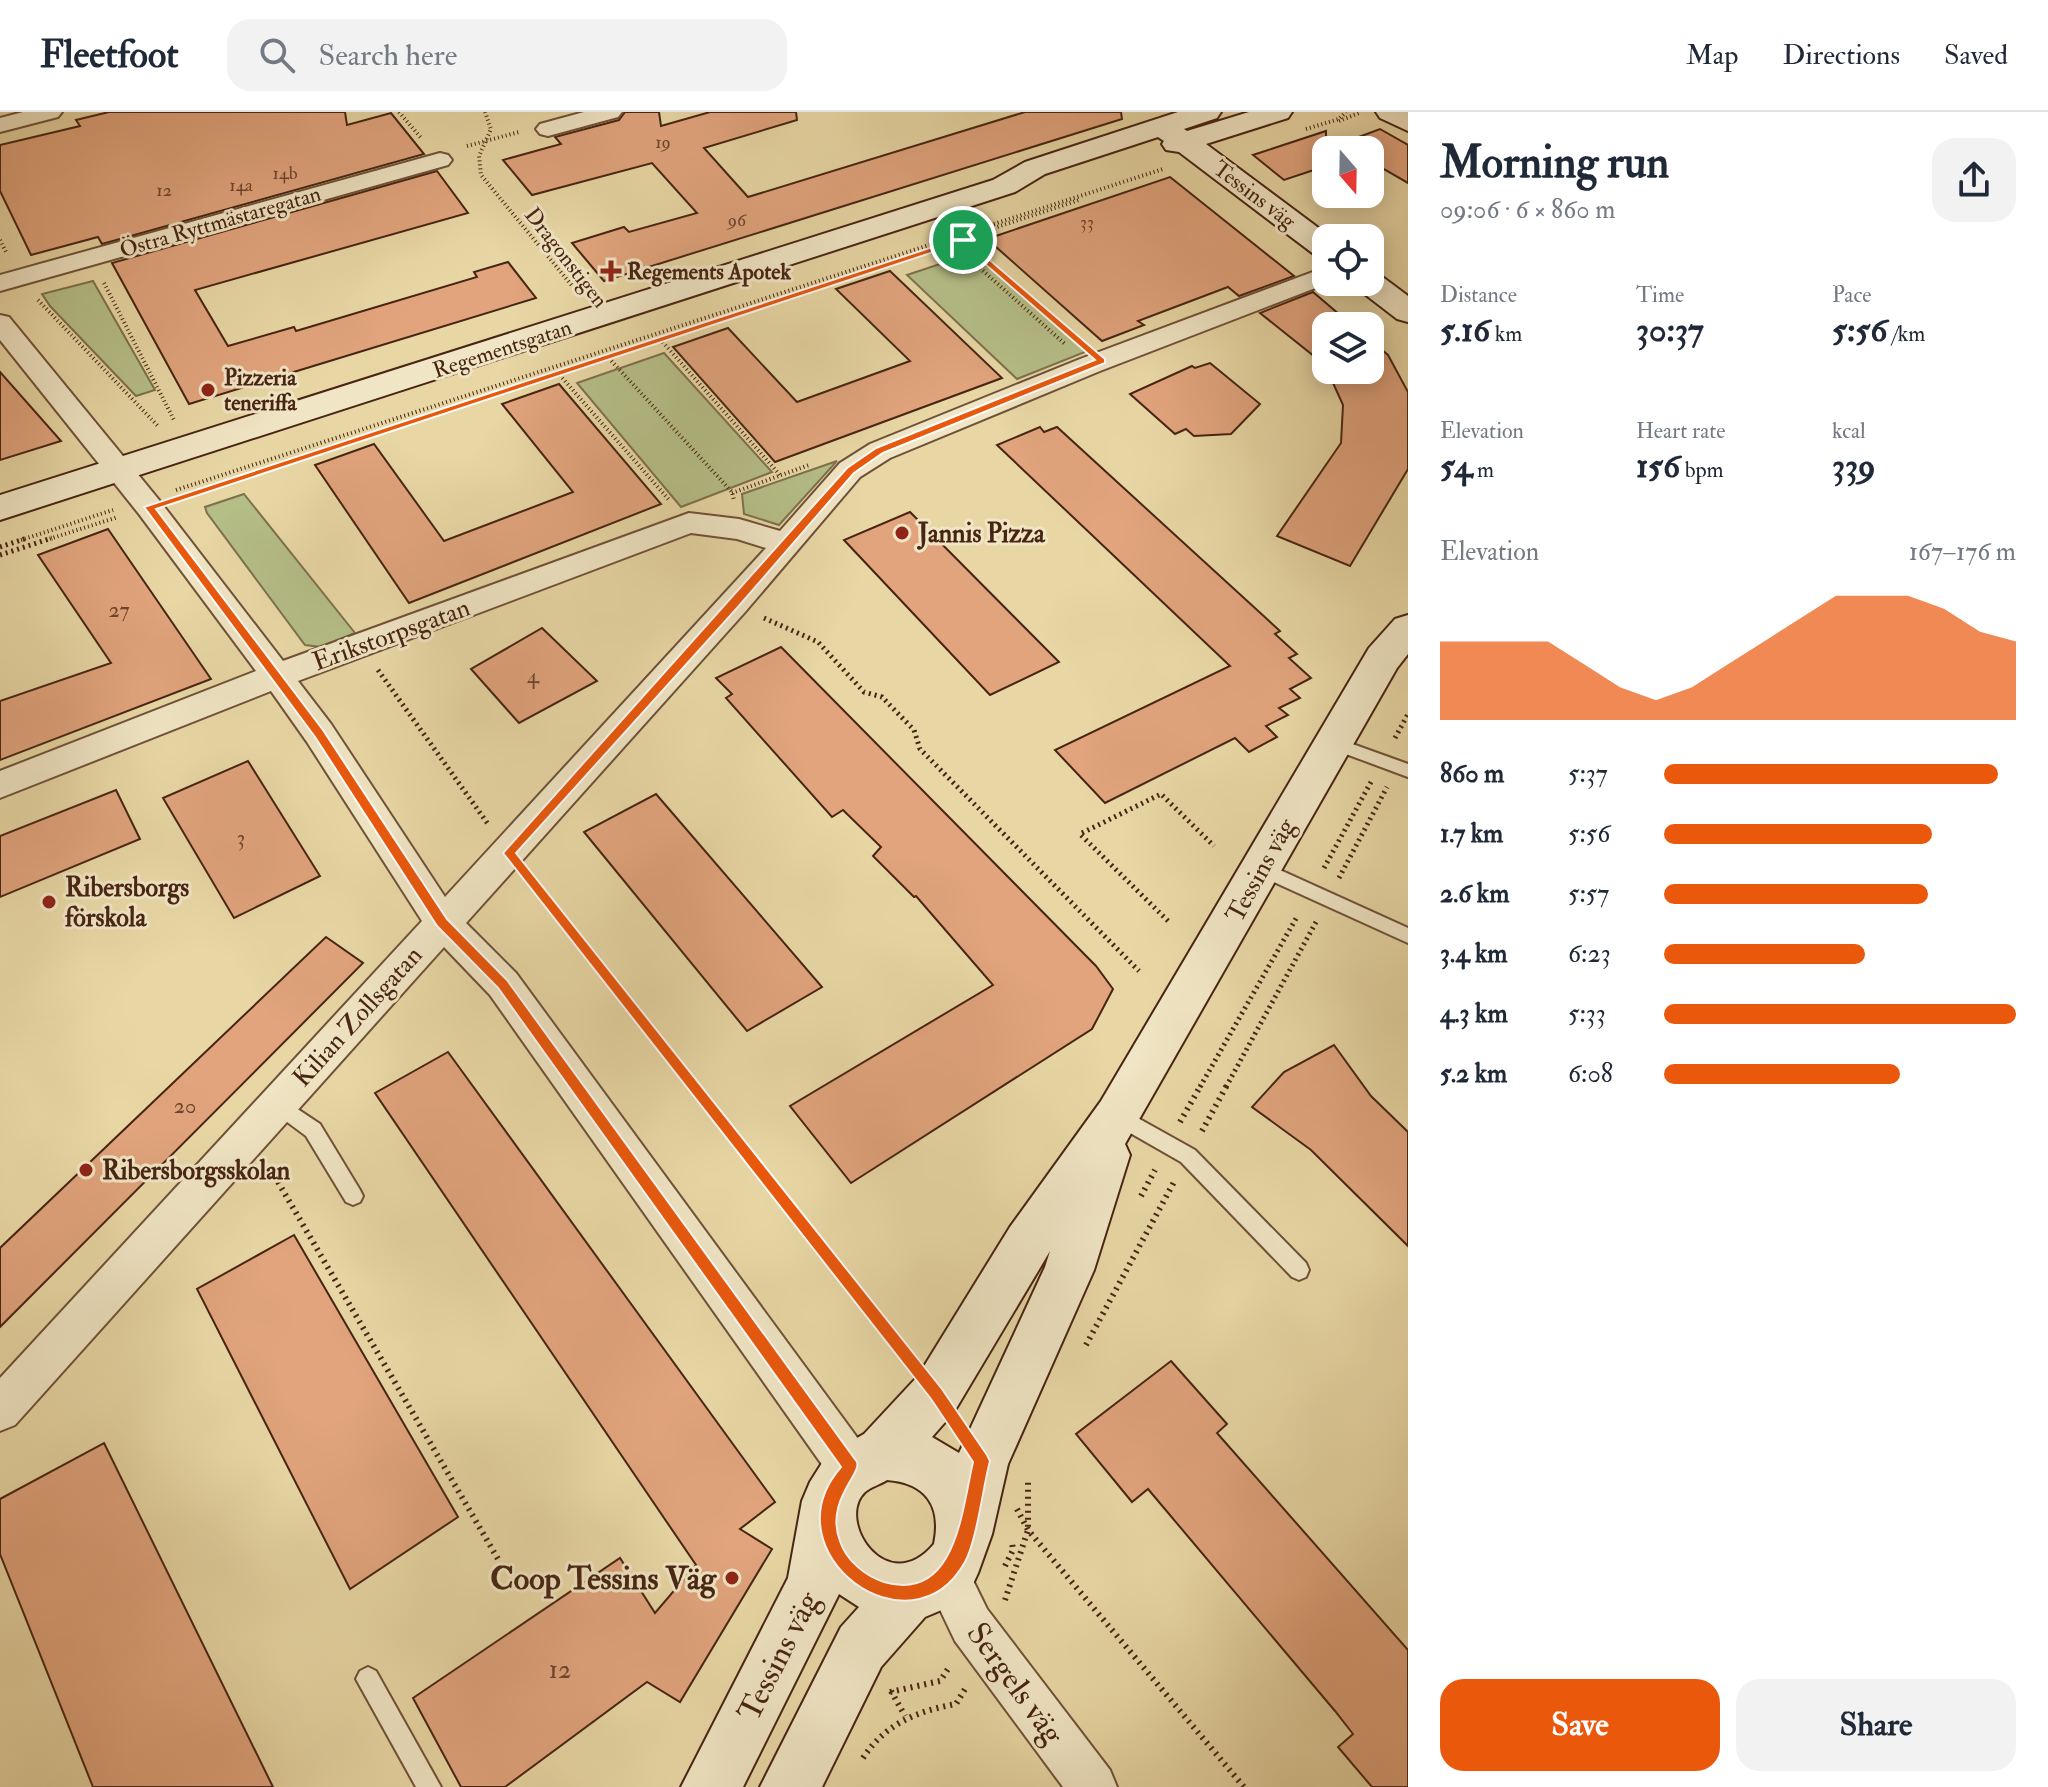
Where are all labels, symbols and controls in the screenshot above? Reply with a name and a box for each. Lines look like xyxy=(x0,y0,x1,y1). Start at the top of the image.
search box xyxy=(227,19,787,91)
text: Fleetfoot xyxy=(40,31,179,79)
icon: search xyxy=(255,33,299,77)
text: Search here xyxy=(319,37,457,74)
text: Map xyxy=(1686,38,1739,73)
text: Directions xyxy=(1783,38,1900,73)
text: Saved xyxy=(1944,38,2008,73)
house number: 19 xyxy=(655,131,671,154)
north arrow xyxy=(1312,136,1384,208)
map controls xyxy=(1312,136,1384,384)
text: Morning run xyxy=(1440,136,1669,191)
button: share xyxy=(1932,138,2016,222)
street label: Tessins väg xyxy=(1207,155,1302,236)
house number: 14b xyxy=(273,162,298,185)
house number: 14a xyxy=(229,174,253,197)
house number: 12 xyxy=(156,179,172,202)
street label: Östra Ryttmästaregatan xyxy=(116,180,324,264)
text: 09:06 · 6 × 860 m xyxy=(1440,194,1615,226)
street label: Dragonstigen xyxy=(518,202,614,313)
pin xyxy=(929,206,997,274)
house number: 96 xyxy=(726,209,747,232)
house number: 33 xyxy=(1080,211,1094,234)
icon: arrive xyxy=(941,218,985,262)
button: locate xyxy=(1312,224,1384,296)
place label: Regements Apotek xyxy=(627,258,792,287)
marker: Regements Apotek xyxy=(602,262,620,280)
text: Distance xyxy=(1440,281,1517,309)
text: Time xyxy=(1636,281,1684,309)
text: Pace xyxy=(1832,281,1871,309)
text: 5.16 xyxy=(1440,309,1490,352)
text: 30:37 xyxy=(1636,309,1704,352)
text: 5:56 xyxy=(1832,309,1887,352)
button: layers xyxy=(1312,312,1384,384)
street label: Regementsgatan xyxy=(429,313,575,385)
text: km xyxy=(1490,320,1522,348)
text: /km xyxy=(1887,320,1925,348)
place label: Pizzeria teneriffa xyxy=(224,364,297,417)
marker: Pizzeria teneriffa xyxy=(199,381,217,399)
text: Elevation xyxy=(1440,417,1524,445)
text: Heart rate xyxy=(1636,417,1726,445)
text: kcal xyxy=(1832,417,1866,445)
text: 54 xyxy=(1440,445,1472,488)
text: 156 xyxy=(1636,445,1680,488)
text: 339 xyxy=(1832,445,1876,488)
text: m xyxy=(1472,456,1494,484)
text: bpm xyxy=(1680,456,1724,484)
place label: Jannis Pizza xyxy=(916,518,1046,550)
marker: Jannis Pizza xyxy=(893,524,911,542)
text: Elevation xyxy=(1440,536,1539,568)
text: 167–176 m xyxy=(1909,536,2016,568)
street label: Erikstorpsgatan xyxy=(308,592,475,679)
house number: 27 xyxy=(108,596,130,624)
house number: 4 xyxy=(527,662,540,690)
text: 860 m xyxy=(1440,758,1504,790)
text: 5:37 xyxy=(1568,758,1608,790)
street label: Tessins väg xyxy=(1219,812,1303,928)
text: 1.7 km xyxy=(1440,818,1503,850)
text: 5:56 xyxy=(1568,818,1610,850)
house number: 3 xyxy=(237,824,245,852)
place label: Ribersborgs förskola xyxy=(65,872,189,934)
text: 2.6 km xyxy=(1440,878,1509,910)
text: 5:57 xyxy=(1568,878,1609,910)
marker: Ribersborgs förskola xyxy=(40,893,58,911)
text: 3.4 km xyxy=(1440,938,1507,970)
text: 6:23 xyxy=(1568,938,1611,970)
street label: Kilian Zollsgatan xyxy=(286,940,429,1094)
text: 4.3 km xyxy=(1440,998,1508,1030)
text: 5:33 xyxy=(1568,998,1606,1030)
text: 5.2 km xyxy=(1440,1058,1507,1090)
text: 6:08 xyxy=(1568,1058,1613,1090)
house number: 20 xyxy=(174,1092,196,1120)
place label: Ribersborgsskolan xyxy=(102,1155,291,1188)
marker: Ribersborgsskolan xyxy=(77,1161,95,1179)
place label: Coop Tessins Väg xyxy=(490,1559,717,1599)
marker: Coop Tessins Väg xyxy=(723,1569,741,1587)
street label: Tessins väg xyxy=(729,1584,829,1728)
street label: Sergels väg xyxy=(958,1615,1073,1753)
house number: 12 xyxy=(549,1654,571,1686)
button: Save xyxy=(1440,1679,1720,1771)
button: Share xyxy=(1736,1679,2016,1771)

